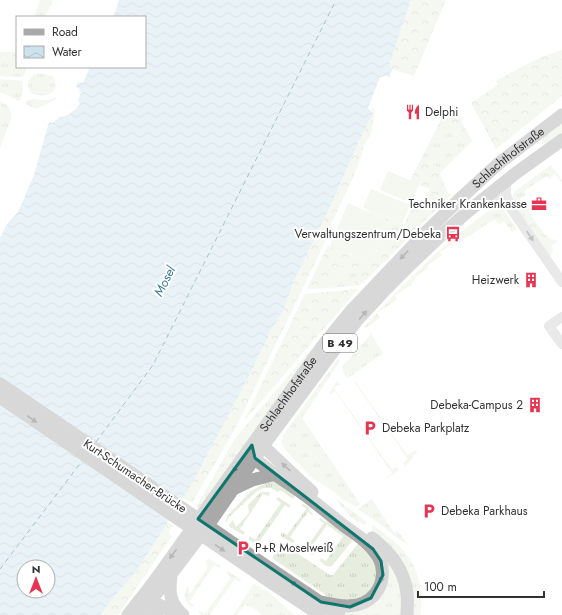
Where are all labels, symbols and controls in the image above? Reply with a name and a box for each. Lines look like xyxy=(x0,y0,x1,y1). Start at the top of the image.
legend xyxy=(16,16,146,68)
text: Road xyxy=(52,23,78,41)
text: Water xyxy=(52,43,83,61)
restaurant icon: Delphi xyxy=(404,103,422,121)
place label: Delphi xyxy=(425,103,458,121)
street label: Schlachthofstraße xyxy=(468,123,548,193)
place label: Techniker Krankenkasse xyxy=(409,195,527,213)
office icon: Techniker Krankenkasse xyxy=(530,195,548,213)
place label: Verwaltungszentrum/Debeka xyxy=(294,225,441,243)
bus stop icon: Verwaltungszentrum/Debeka xyxy=(444,225,462,243)
one-way arrow xyxy=(526,230,533,242)
one-way arrow xyxy=(399,250,409,260)
water label: Mosel xyxy=(149,262,181,300)
place label: Heizwerk xyxy=(472,271,520,289)
building icon: Heizwerk xyxy=(522,271,540,289)
one-way arrow xyxy=(358,309,367,320)
road number: B 49 xyxy=(323,334,357,352)
street label: Schlachthofstraße xyxy=(255,353,321,436)
place label: Debeka-Campus 2 xyxy=(430,396,523,414)
building icon: Debeka-Campus 2 xyxy=(526,396,544,414)
one-way arrow xyxy=(27,415,37,423)
parking icon: Debeka Parkplatz xyxy=(361,419,379,437)
place label: Debeka Parkplatz xyxy=(382,419,470,437)
street label: Kurt-Schumacher-Brücke xyxy=(80,435,190,517)
one-way arrow xyxy=(232,462,240,472)
one-way arrow xyxy=(281,462,291,472)
parking icon: Debeka Parkhaus xyxy=(420,502,438,520)
place label: Debeka Parkhaus xyxy=(441,502,528,520)
parking icon: P+R Moselweiß xyxy=(234,539,252,557)
place label: P+R Moselweiß xyxy=(255,539,334,557)
one-way arrow xyxy=(215,544,226,552)
one-way arrow xyxy=(169,549,177,560)
north arrow xyxy=(16,559,56,599)
text: N xyxy=(32,561,40,577)
one-way arrow xyxy=(379,570,385,583)
scale bar xyxy=(418,573,544,599)
text: 100 m xyxy=(424,578,457,596)
one-way arrow xyxy=(290,581,300,589)

